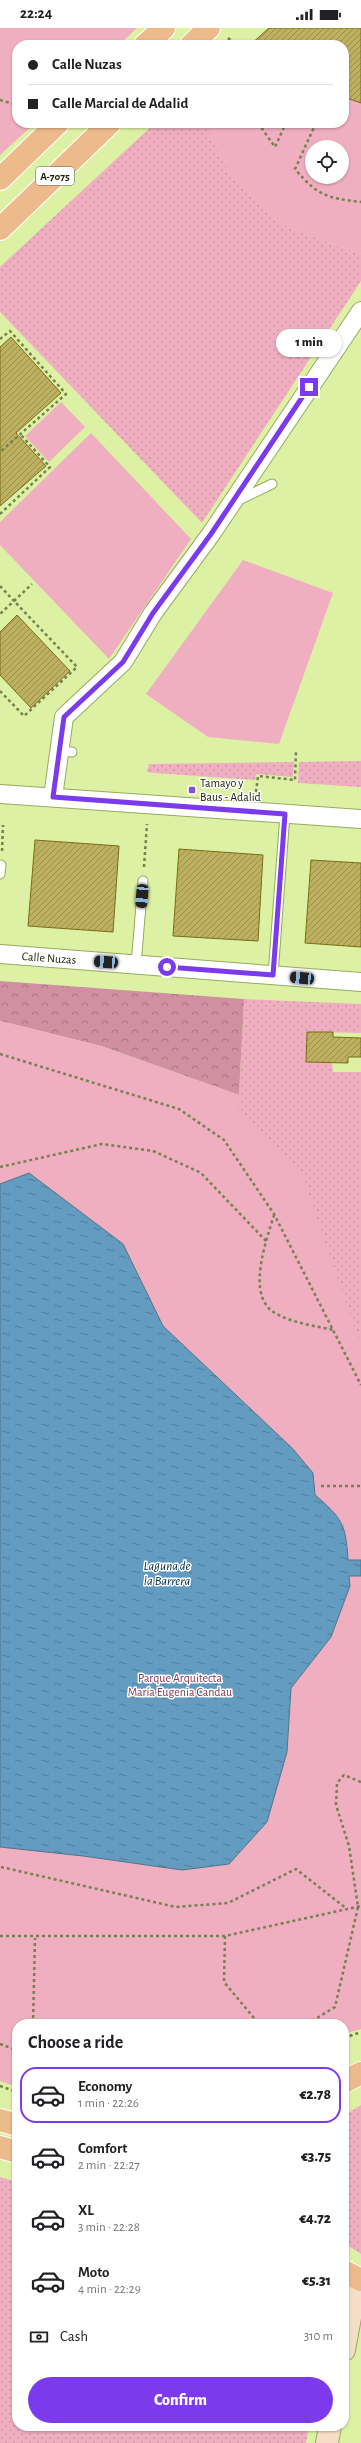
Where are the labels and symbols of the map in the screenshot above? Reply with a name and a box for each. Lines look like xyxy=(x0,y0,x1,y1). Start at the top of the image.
road number: A-7075 xyxy=(36,167,74,185)
callout: 1 min xyxy=(276,329,342,357)
route end xyxy=(300,378,318,396)
place label: Tamayo y Baus - Adalid xyxy=(200,777,261,803)
marker: Tamayo y Baus - Adalid xyxy=(187,785,197,795)
car xyxy=(135,884,149,908)
street label: Calle Nuzas xyxy=(21,950,77,966)
car xyxy=(94,955,118,969)
route start xyxy=(158,958,176,976)
car xyxy=(290,971,314,985)
water label: Laguna de la Barrera xyxy=(144,1560,191,1588)
park label: Parque Arquitecta María Eugenia Candau xyxy=(128,1672,232,1698)

